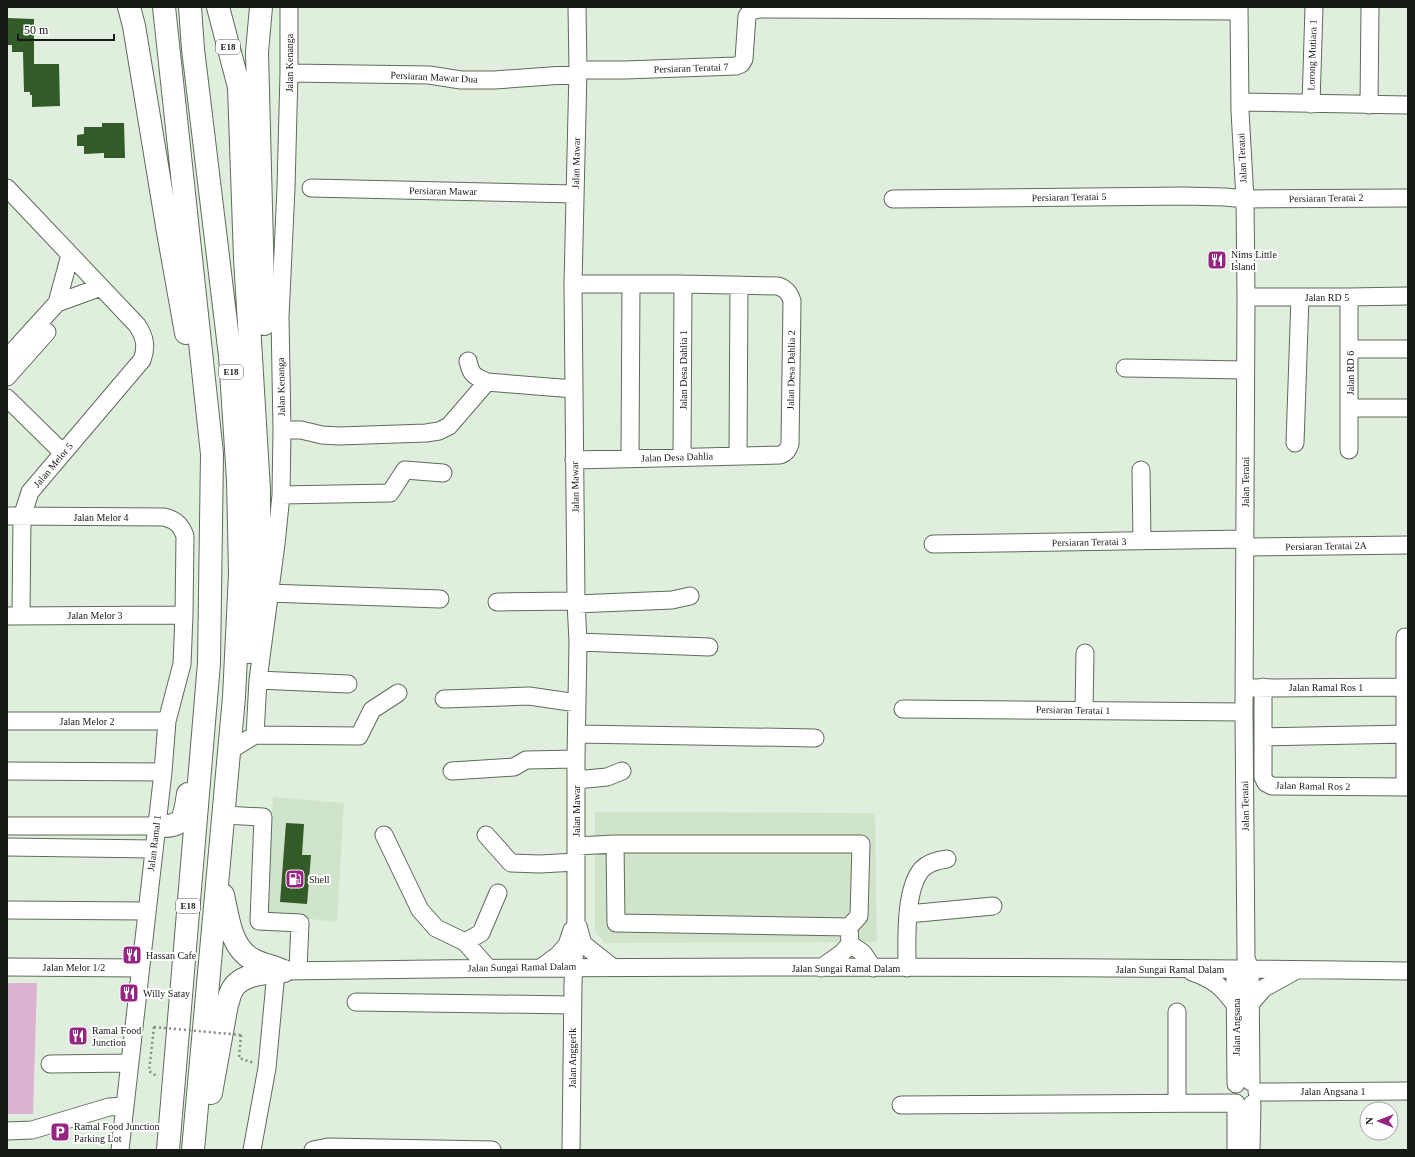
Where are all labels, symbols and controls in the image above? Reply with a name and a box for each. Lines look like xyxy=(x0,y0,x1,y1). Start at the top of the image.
scale bar xyxy=(18,16,114,42)
street label: Lorong Mutiara 1 xyxy=(1305,19,1319,91)
text: 50 m xyxy=(24,23,49,37)
street label: Jalan Kenanga xyxy=(284,33,295,92)
road number: E18 xyxy=(216,40,240,54)
street label: Persiaran Teratai 7 xyxy=(654,61,728,75)
street label: Persiaran Mawar Dua xyxy=(390,69,478,85)
street label: Jalan Teratai xyxy=(1235,132,1249,183)
street label: Jalan Mawar xyxy=(570,137,582,189)
street label: Persiaran Mawar xyxy=(409,185,478,197)
street label: Persiaran Teratai 5 xyxy=(1032,191,1106,203)
street label: Persiaran Teratai 2 xyxy=(1289,192,1363,204)
restaurant icon: Nims Little Island xyxy=(1206,249,1228,271)
place label: Nims Little Island xyxy=(1231,249,1277,272)
street label: Jalan RD 5 xyxy=(1305,292,1349,303)
street label: Jalan Desa Dahlia 1 xyxy=(678,330,689,410)
street label: Jalan Desa Dahlia 2 xyxy=(785,330,797,410)
street label: Jalan RD 6 xyxy=(1345,351,1356,395)
street label: Jalan Kenanga xyxy=(275,357,287,416)
road number: E18 xyxy=(219,365,243,379)
street label: Jalan Melor 5 xyxy=(31,440,75,490)
street label: Jalan Desa Dahlia xyxy=(641,450,714,464)
street label: Jalan Teratai xyxy=(1240,457,1251,507)
street label: Jalan Mawar xyxy=(569,461,581,513)
street label: Jalan Melor 4 xyxy=(74,512,129,523)
street label: Persiaran Teratai 3 xyxy=(1052,536,1126,548)
street label: Persiaran Teratai 2A xyxy=(1285,540,1368,552)
street label: Jalan Melor 3 xyxy=(68,610,123,621)
street label: Jalan Ramal Ros 1 xyxy=(1289,682,1363,693)
street label: Persiaran Teratai 1 xyxy=(1036,704,1110,716)
street label: Jalan Melor 2 xyxy=(60,716,115,727)
street label: Jalan Teratai xyxy=(1239,780,1251,831)
street label: Jalan Ramal Ros 2 xyxy=(1276,780,1350,792)
street label: Jalan Mawar xyxy=(571,785,582,837)
street label: Jalan Ramal 1 xyxy=(145,814,163,872)
fuel station icon: Shell xyxy=(284,868,306,890)
place label: Shell xyxy=(309,874,330,885)
road number: E18 xyxy=(176,899,200,913)
restaurant icon: Hassan Cafe xyxy=(121,944,143,966)
place label: Hassan Cafe xyxy=(146,950,197,961)
street label: Jalan Sungai Ramal Dalam xyxy=(468,961,577,973)
street label: Jalan Melor 1/2 xyxy=(43,962,105,973)
street label: Jalan Sungai Ramal Dalam xyxy=(792,963,901,974)
street label: Jalan Sungai Ramal Dalam xyxy=(1116,964,1225,975)
restaurant icon: Willy Satay xyxy=(118,982,140,1004)
place label: Willy Satay xyxy=(143,988,190,999)
street label: Jalan Angsana xyxy=(1231,998,1242,1056)
restaurant icon: Ramal Food Junction xyxy=(67,1025,89,1047)
place label: Ramal Food Junction xyxy=(92,1025,141,1048)
street label: Jalan Anggerik xyxy=(567,1028,578,1088)
street label: Jalan Angsana 1 xyxy=(1301,1086,1366,1097)
north arrow xyxy=(1359,1101,1399,1141)
text: N xyxy=(1363,1117,1375,1125)
parking icon: Ramal Food Junction Parking Lot xyxy=(49,1121,71,1143)
place label: Ramal Food Junction Parking Lot xyxy=(74,1121,160,1144)

